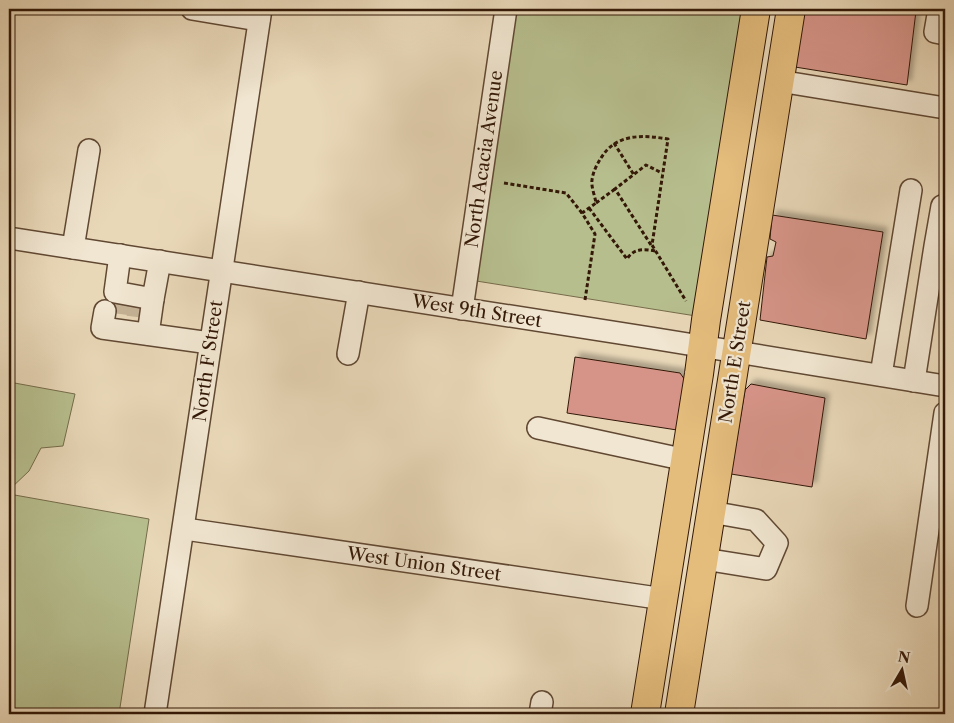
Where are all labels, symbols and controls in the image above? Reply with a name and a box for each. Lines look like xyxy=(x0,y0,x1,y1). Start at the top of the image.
street label: North Acacia Avenue xyxy=(461,69,507,249)
street label: West 9th Street xyxy=(410,290,544,332)
street label: North F Street xyxy=(189,298,227,423)
street label: North E Street xyxy=(714,299,756,425)
street label: West Union Street xyxy=(345,542,503,586)
north arrow xyxy=(876,646,926,696)
text: N xyxy=(897,647,911,667)

